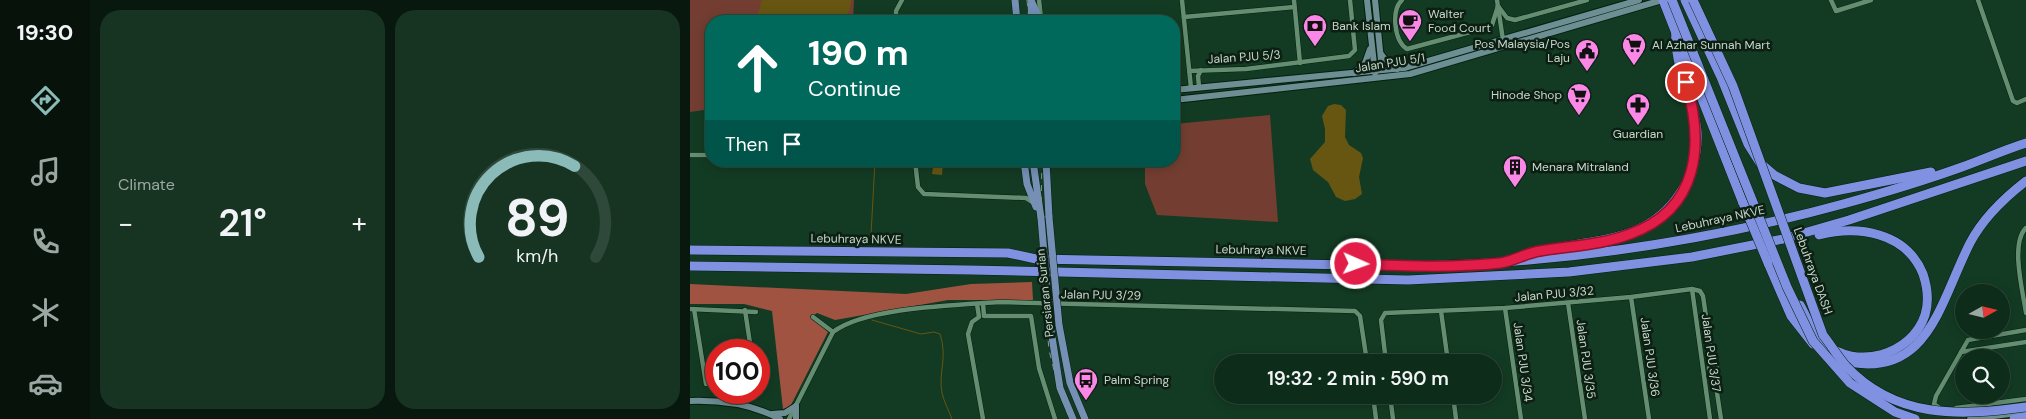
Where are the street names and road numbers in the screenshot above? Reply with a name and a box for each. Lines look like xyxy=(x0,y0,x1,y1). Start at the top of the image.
street label: Jalan PJU 5/3 xyxy=(1207,46,1281,68)
street label: Jalan PJU 5/1 xyxy=(1354,50,1426,76)
street label: Lebuhraya NKVE xyxy=(1674,202,1766,236)
street label: Lebuhraya DASH xyxy=(1790,225,1836,317)
street label: Lebuhraya NKVE xyxy=(810,230,902,248)
street label: Lebuhraya NKVE xyxy=(1215,241,1307,259)
street label: Persiaran Surian xyxy=(1032,248,1058,338)
street label: Jalan PJU 3/32 xyxy=(1514,283,1594,305)
street label: Jalan PJU 3/29 xyxy=(1061,286,1141,304)
street label: Jalan PJU 3/37 xyxy=(1698,313,1724,393)
street label: Jalan PJU 3/36 xyxy=(1636,316,1664,398)
street label: Jalan PJU 3/35 xyxy=(1573,318,1599,400)
street label: Jalan PJU 3/34 xyxy=(1510,321,1536,403)

